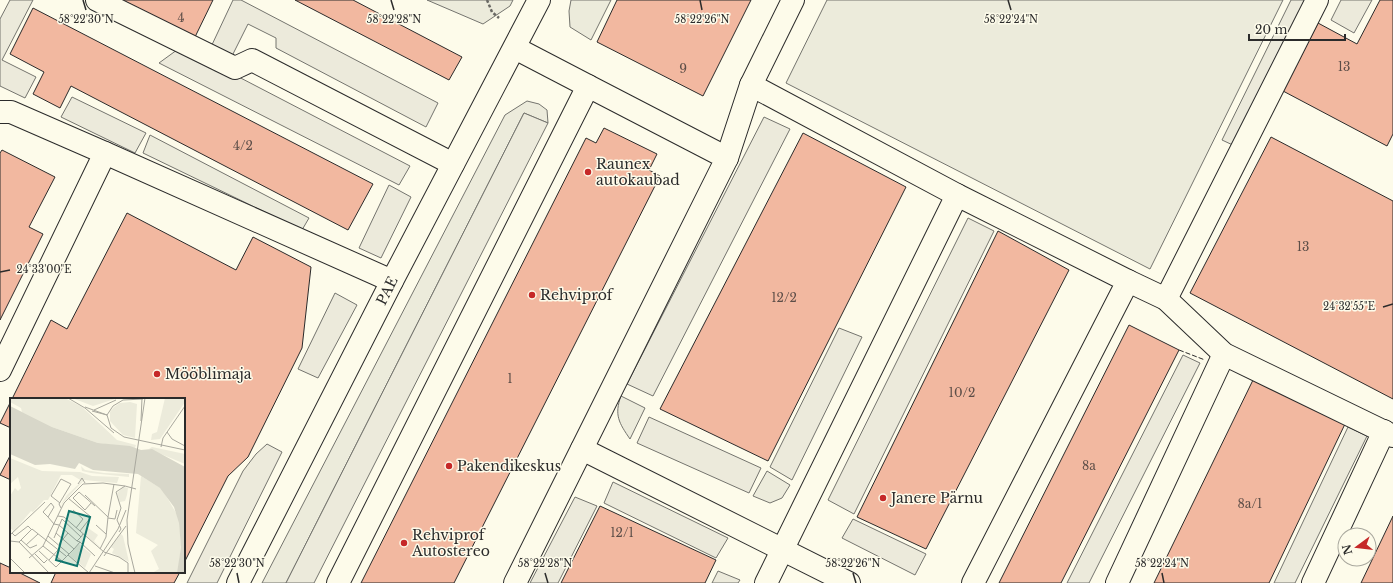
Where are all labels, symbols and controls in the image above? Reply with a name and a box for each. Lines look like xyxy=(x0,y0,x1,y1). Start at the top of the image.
house number: 4 xyxy=(177,10,185,25)
text: 58°22'30"N xyxy=(58,13,114,26)
text: 58°22'28"N xyxy=(367,13,421,26)
text: 58°22'26"N xyxy=(675,13,729,26)
text: 58°22'24"N xyxy=(984,13,1038,26)
scale bar xyxy=(1249,16,1345,42)
text: 20 m xyxy=(1255,22,1287,37)
house number: 13 xyxy=(1338,59,1350,74)
house number: 9 xyxy=(679,61,687,76)
house number: 4/2 xyxy=(233,138,253,153)
place label: Raunex autokaubad xyxy=(596,155,680,189)
marker: Raunex autokaubad xyxy=(583,167,593,177)
house number: 13 xyxy=(1297,239,1309,254)
text: 24°33'00"E xyxy=(17,263,72,276)
street label: PAE xyxy=(372,273,402,308)
place label: Rehviprof xyxy=(540,286,615,304)
marker: Rehviprof xyxy=(527,290,537,300)
house number: 12/2 xyxy=(771,290,797,305)
text: 24°32'55"E xyxy=(1323,300,1375,313)
place label: Mööblimaja xyxy=(165,365,252,383)
marker: Mööblimaja xyxy=(152,369,162,379)
house number: 1 xyxy=(507,371,513,386)
house number: 10/2 xyxy=(949,385,975,400)
inset map xyxy=(10,398,185,573)
place label: Pakendikeskus xyxy=(457,457,561,475)
house number: 8a xyxy=(1082,458,1096,473)
marker: Pakendikeskus xyxy=(444,461,454,471)
place label: Janere Pärnu xyxy=(889,489,984,507)
marker: Janere Pärnu xyxy=(878,493,888,503)
house number: 8a/1 xyxy=(1238,496,1262,511)
house number: 12/1 xyxy=(610,525,634,540)
place label: Rehviprof Autostereo xyxy=(411,526,490,560)
north arrow xyxy=(1337,527,1377,567)
marker: Rehviprof Autostereo xyxy=(399,538,409,548)
text: N xyxy=(1339,542,1355,556)
text: 58°22'30"N xyxy=(209,557,265,570)
text: 58°22'28"N xyxy=(518,557,572,570)
text: 58°22'26"N xyxy=(826,557,880,570)
text: 58°22'24"N xyxy=(1135,557,1189,570)

